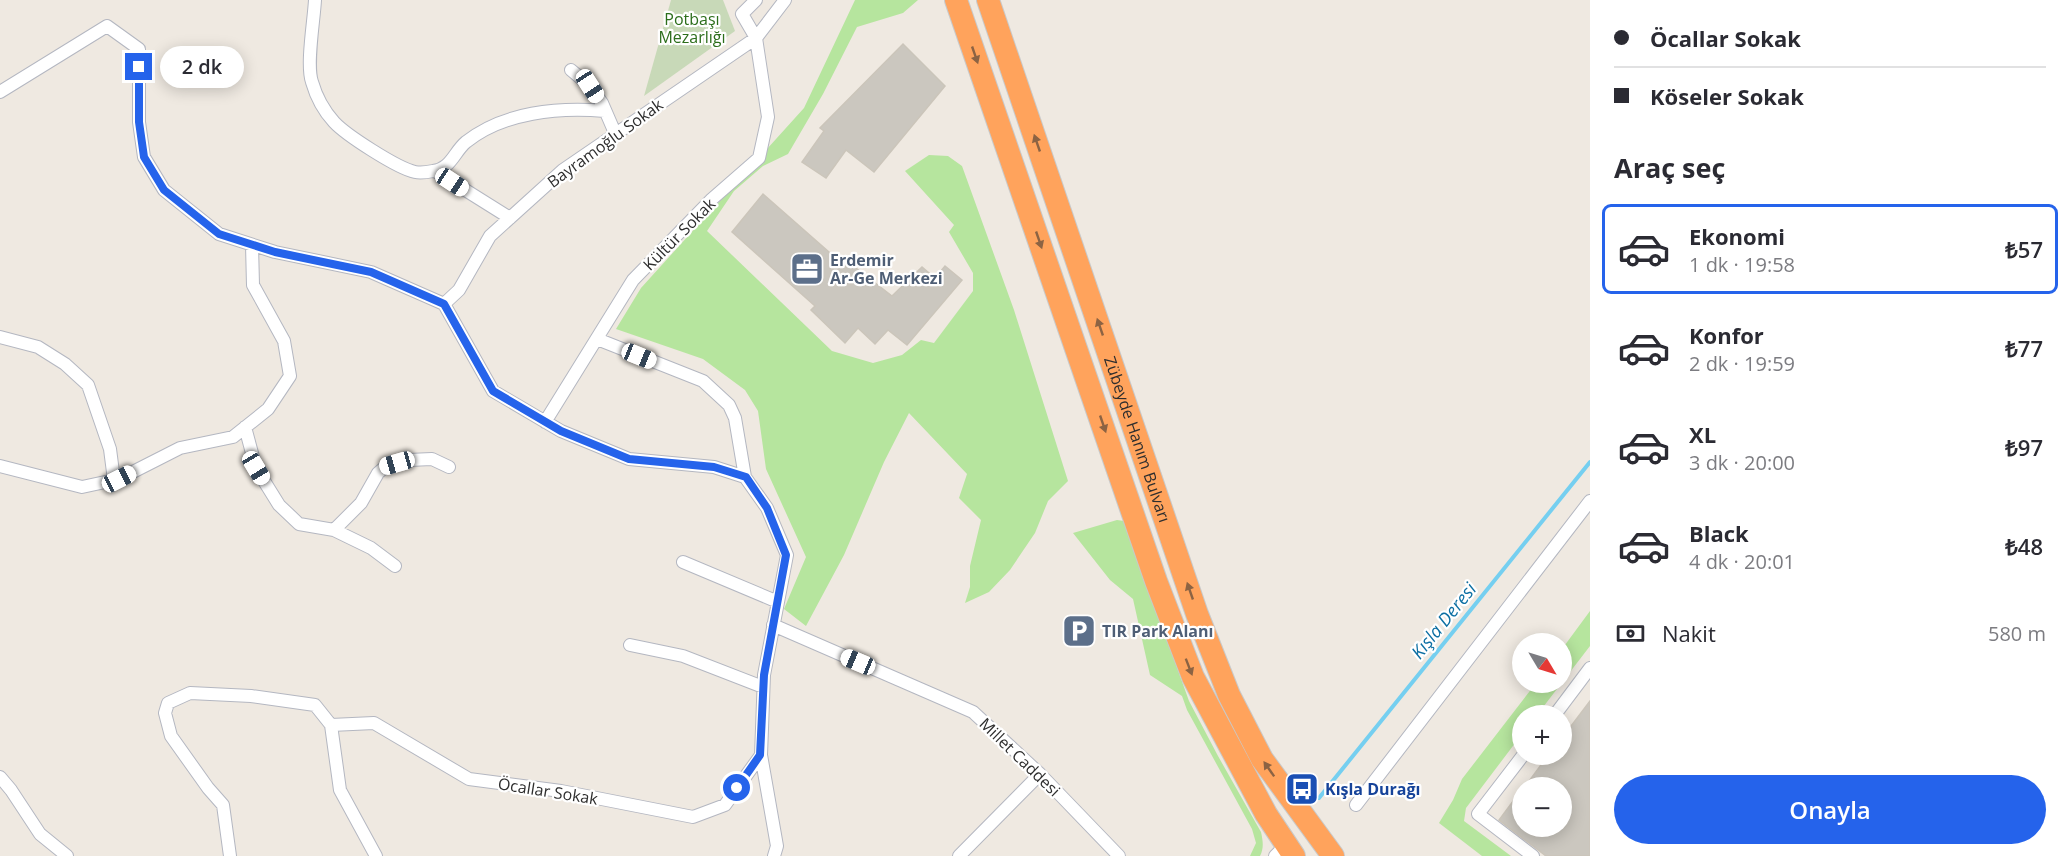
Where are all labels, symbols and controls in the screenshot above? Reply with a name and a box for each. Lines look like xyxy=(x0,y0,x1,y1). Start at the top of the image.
park label: Potbaşı Mezarlığı xyxy=(658,8,726,48)
text: Öcallar Sokak xyxy=(1650,23,1801,53)
callout: 2 dk xyxy=(160,46,244,88)
one-way arrow xyxy=(971,46,981,64)
route end xyxy=(125,53,152,80)
text: 2 dk xyxy=(182,53,222,80)
car xyxy=(573,66,607,106)
text: Köseler Sokak xyxy=(1650,81,1804,111)
street label: Bayramoğlu Sokak xyxy=(543,93,668,192)
one-way arrow xyxy=(1031,134,1041,152)
text: Araç seç xyxy=(1614,149,1725,186)
car xyxy=(432,165,472,199)
street label: Kültür Sokak xyxy=(638,193,720,275)
text: Ekonomi xyxy=(1689,221,1785,251)
icon: car xyxy=(1617,222,1671,276)
one-way arrow xyxy=(1035,231,1044,249)
text: ₺57 xyxy=(2005,234,2043,264)
place label: Erdemir Ar-Ge Merkezi xyxy=(830,249,943,289)
office icon: Erdemir Ar-Ge Merkezi xyxy=(789,251,825,287)
text: 1 dk · 19:58 xyxy=(1689,251,1795,278)
one-way arrow xyxy=(1094,318,1104,336)
text: Konfor xyxy=(1689,320,1764,350)
icon: car xyxy=(1617,321,1671,375)
text: ₺77 xyxy=(2005,333,2043,363)
car xyxy=(619,341,659,371)
text: 2 dk · 19:59 xyxy=(1689,350,1795,377)
street label: Zübeyde Hanım Bulvarı xyxy=(1099,353,1176,525)
one-way arrow xyxy=(1098,415,1108,433)
text: XL xyxy=(1689,419,1716,449)
icon: car xyxy=(1617,420,1671,474)
text: ₺97 xyxy=(2005,432,2043,462)
car xyxy=(239,448,273,488)
car xyxy=(377,449,417,477)
text: 3 dk · 20:00 xyxy=(1689,449,1795,476)
car xyxy=(99,463,139,495)
text: Black xyxy=(1689,518,1749,548)
icon: car xyxy=(1617,519,1671,573)
text: ₺48 xyxy=(2005,531,2043,561)
text: 4 dk · 20:01 xyxy=(1689,548,1795,575)
water label: Kışla Deresi xyxy=(1405,577,1482,663)
one-way arrow xyxy=(1184,582,1194,600)
parking icon: TIR Park Alanı xyxy=(1061,613,1097,649)
icon: cash xyxy=(1614,617,1647,650)
text: Nakit xyxy=(1662,618,1716,648)
place label: TIR Park Alanı xyxy=(1102,620,1213,642)
text: 580 m xyxy=(1988,620,2046,647)
north arrow xyxy=(1512,633,1572,693)
map controls xyxy=(1512,633,1572,837)
car xyxy=(838,647,878,677)
one-way arrow xyxy=(1185,658,1195,676)
button: + xyxy=(1512,705,1572,765)
street label: Millet Caddesi xyxy=(975,713,1065,801)
one-way arrow xyxy=(1263,761,1275,777)
bus stop icon: Kışla Durağı xyxy=(1284,771,1320,807)
street label: Öcallar Sokak xyxy=(497,772,600,810)
route start xyxy=(723,774,750,801)
button: Onayla xyxy=(1614,775,2046,844)
button: − xyxy=(1512,777,1572,837)
place label: Kışla Durağı xyxy=(1325,778,1420,800)

